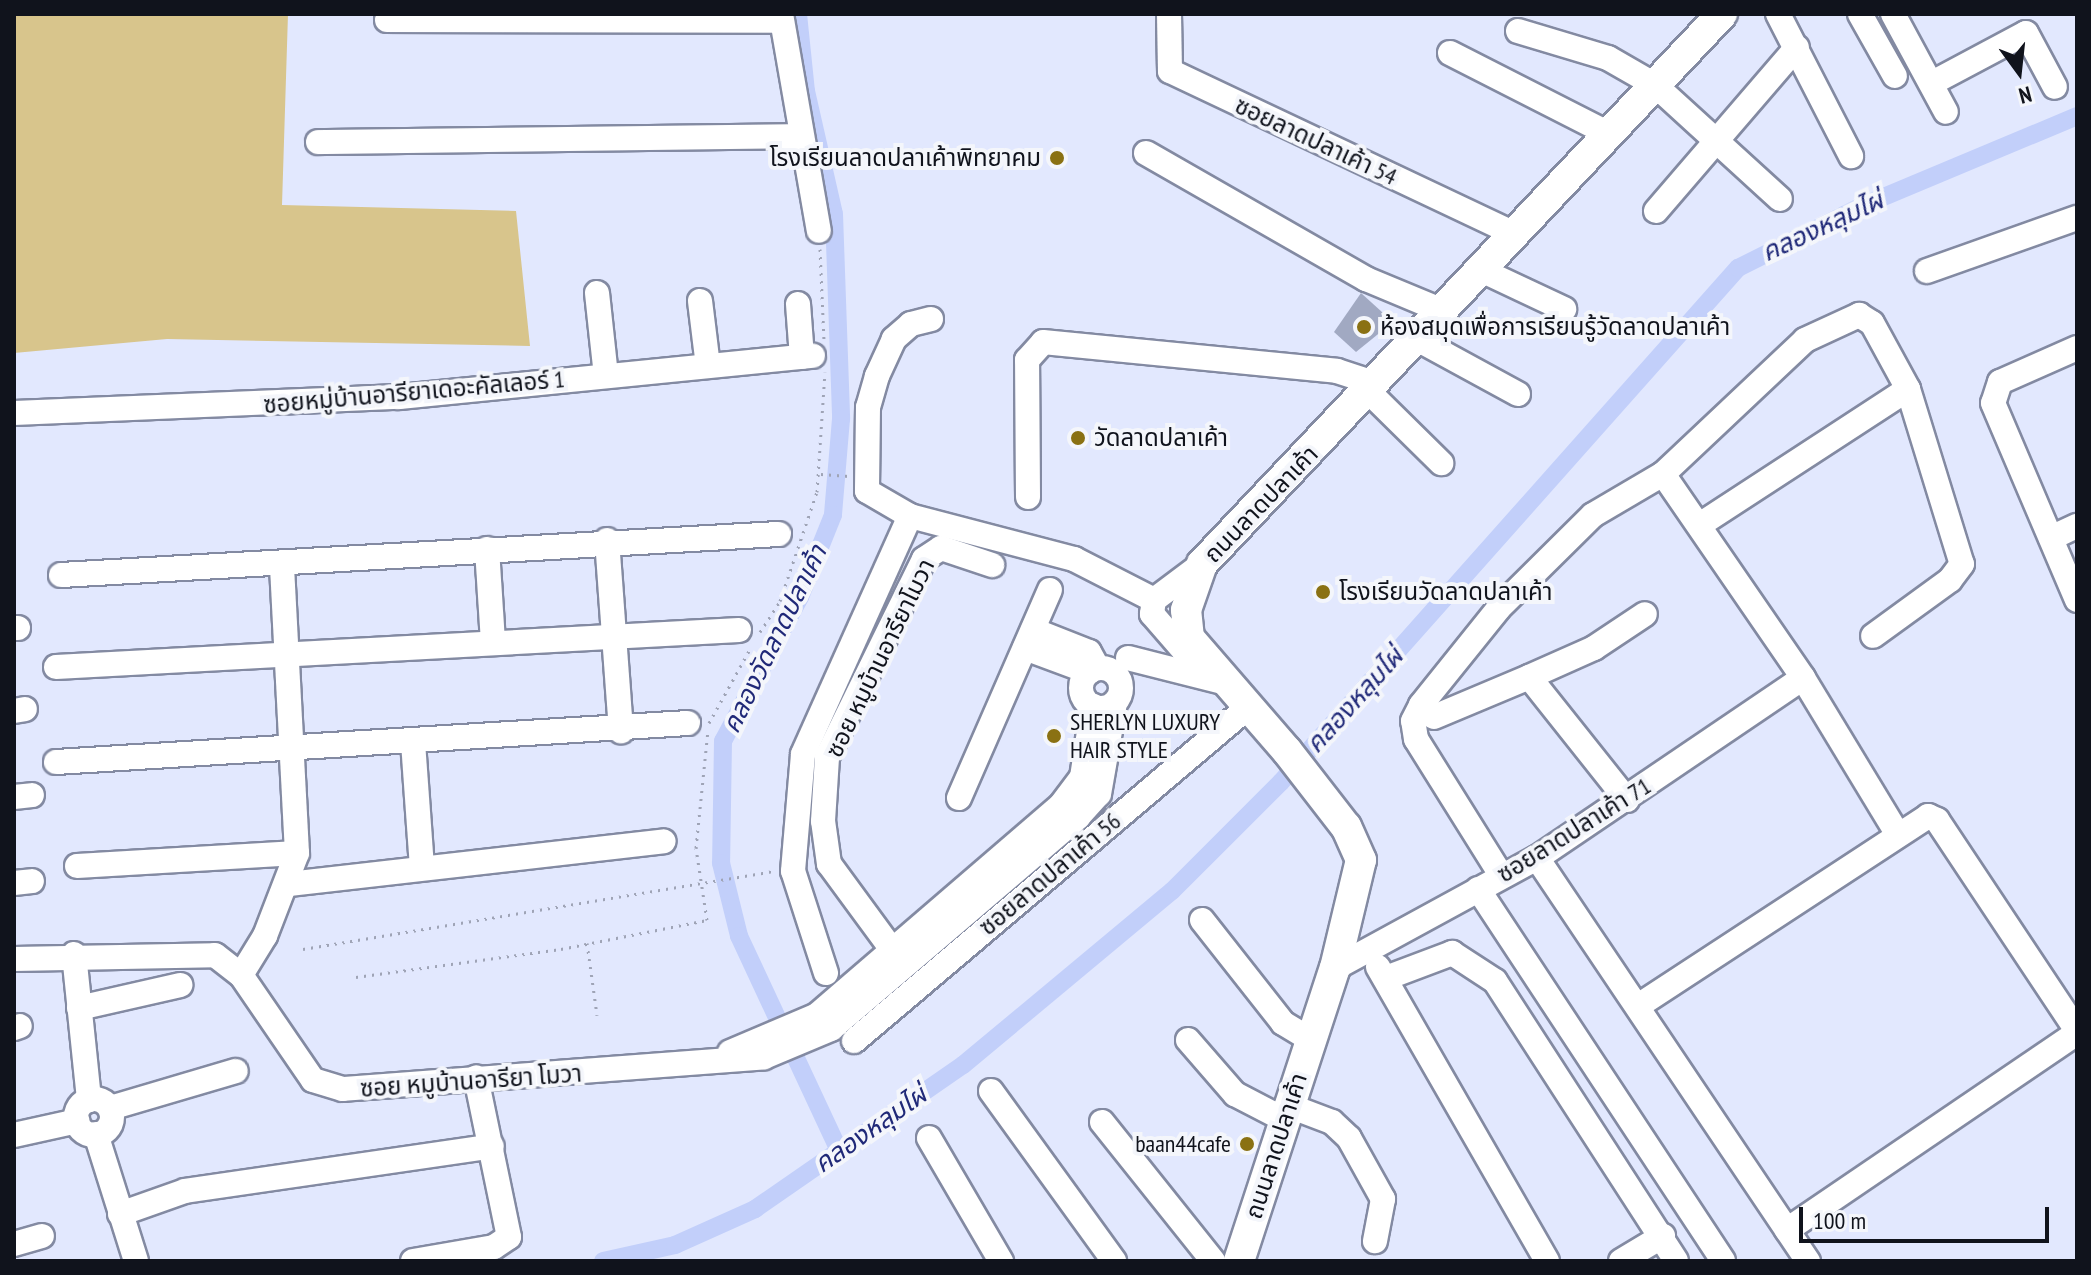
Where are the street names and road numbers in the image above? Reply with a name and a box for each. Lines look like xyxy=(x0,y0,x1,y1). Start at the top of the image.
street label: ซอยลาดปลาเค้า 54 xyxy=(1230,91,1402,191)
street label: ซอยหมู่บ้านอารียาเดอะคัลเลอร์ 1 xyxy=(262,364,566,420)
street label: ถนนลาดปลาเค้า xyxy=(1198,440,1324,568)
street label: ซอย หมูบ้านอารียาโมวา xyxy=(819,554,941,762)
street label: ซอยลาดปลาเค้า 71 xyxy=(1492,771,1656,889)
street label: ซอยลาดปลาเค้า 56 xyxy=(973,807,1127,941)
street label: ซอย หมูบ้านอารียา โมวา xyxy=(359,1059,583,1103)
street label: ถนนลาดปลาเค้า xyxy=(1239,1070,1313,1222)

